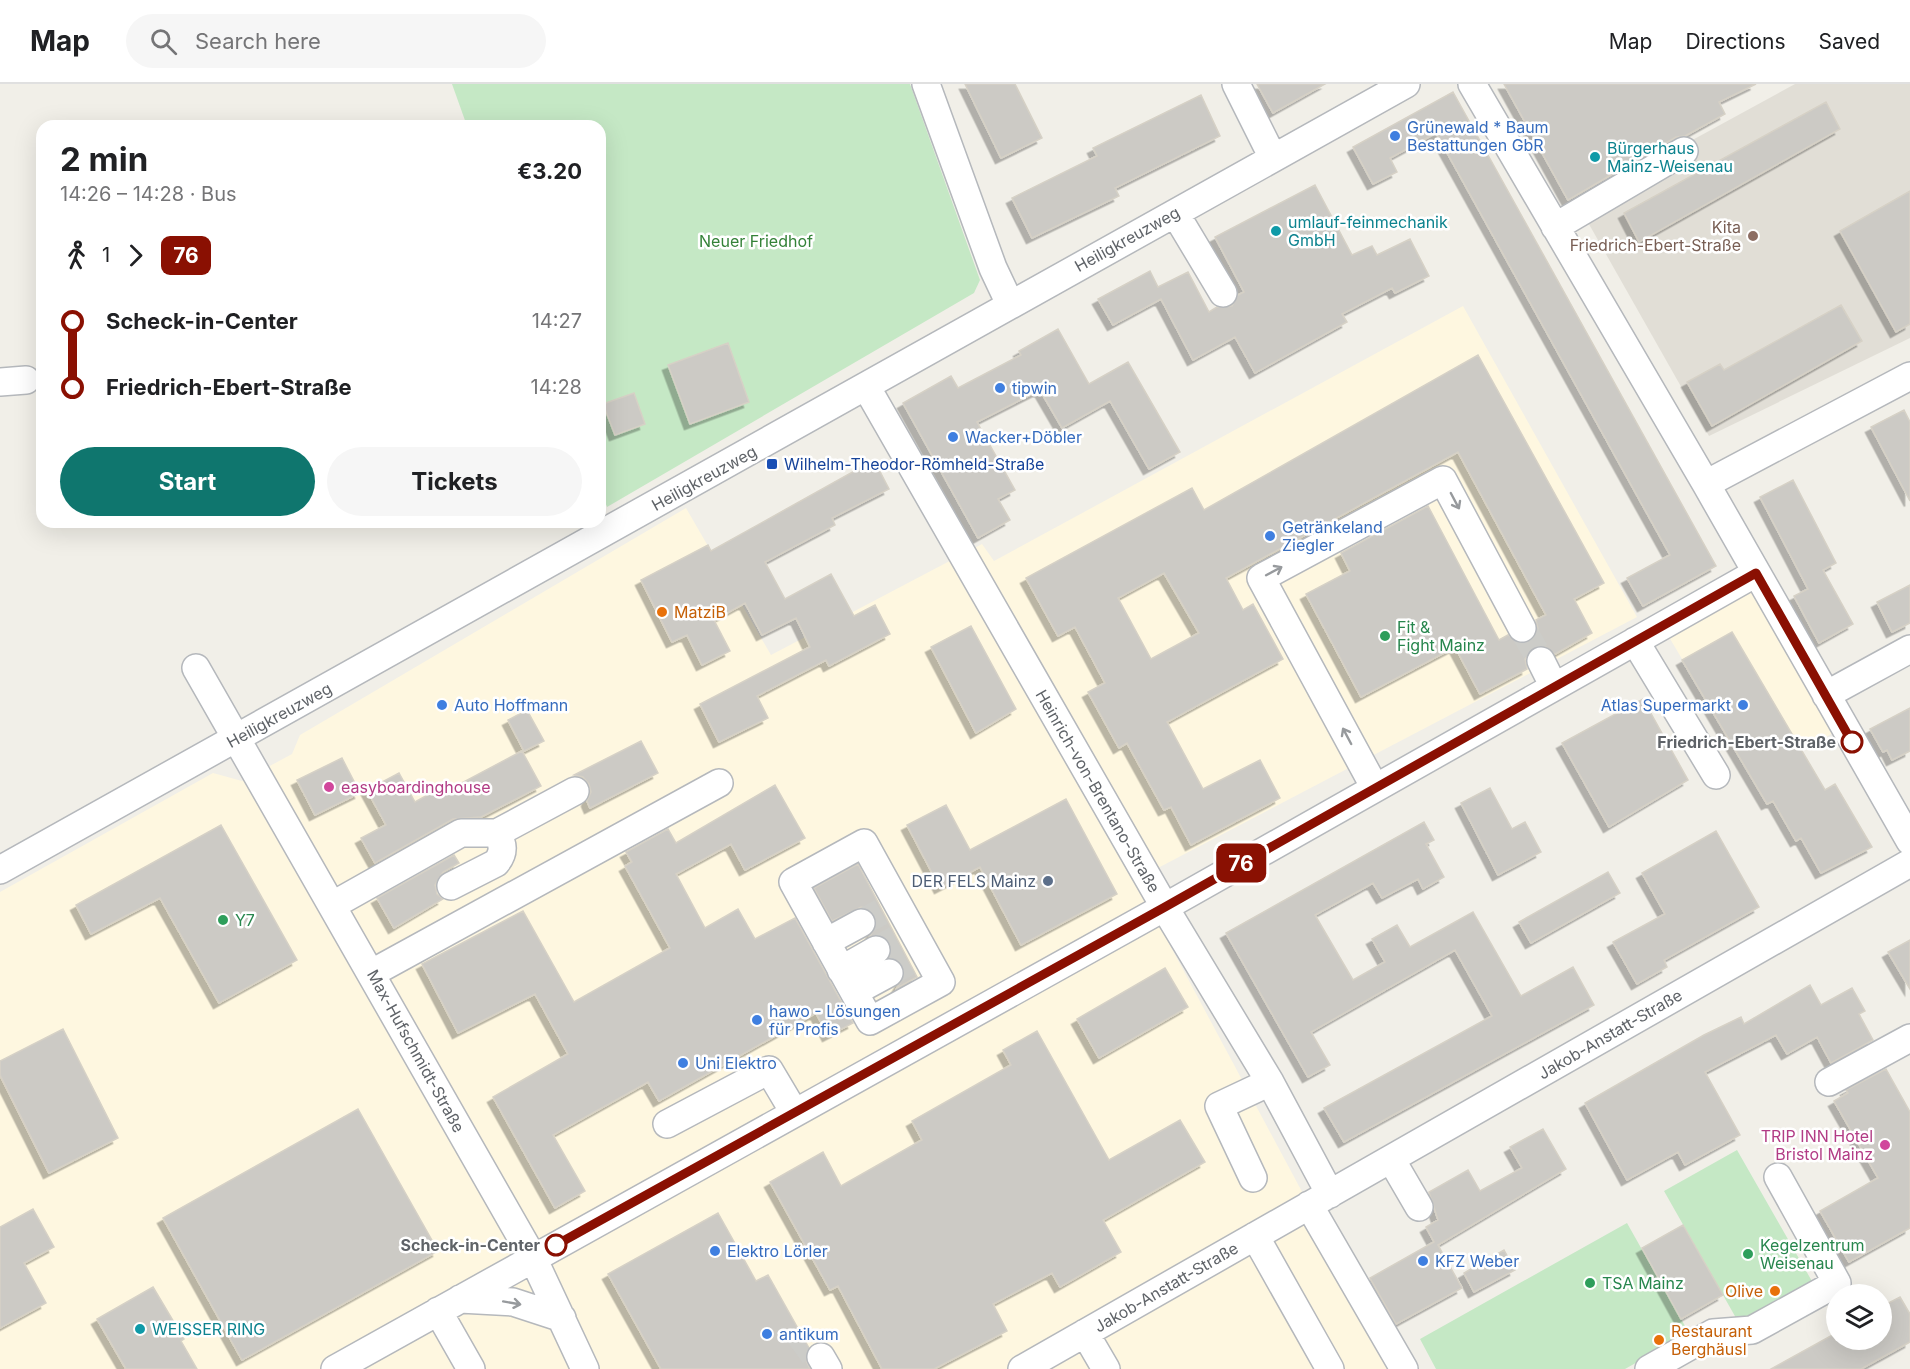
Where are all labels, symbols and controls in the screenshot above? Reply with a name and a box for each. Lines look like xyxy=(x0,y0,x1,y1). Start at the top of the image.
search box xyxy=(126,14,546,68)
text: Map xyxy=(30,24,90,58)
icon: search xyxy=(147,25,180,58)
text: Search here xyxy=(195,28,321,54)
text: Map xyxy=(1609,29,1652,54)
text: Directions xyxy=(1685,29,1786,54)
text: Saved xyxy=(1819,29,1880,54)
place label: Grünewald * Baum Bestattungen GbR xyxy=(1407,117,1549,155)
marker: Grünewald * Baum Bestattungen GbR xyxy=(1388,129,1402,143)
place label: Bürgerhaus Mainz-Weisenau xyxy=(1607,138,1733,176)
text: 2 min xyxy=(60,139,148,179)
marker: Bürgerhaus Mainz-Weisenau xyxy=(1588,150,1602,164)
text: €3.20 xyxy=(517,158,582,184)
text: 14:26 – 14:28 · Bus xyxy=(60,182,237,206)
street label: Heiligkreuzweg xyxy=(1071,202,1183,276)
place label: umlauf-feinmechanik GmbH xyxy=(1288,212,1448,250)
place label: Kita Friedrich-Ebert-Straße xyxy=(1570,217,1741,255)
marker: umlauf-feinmechanik GmbH xyxy=(1269,224,1283,238)
marker: Kita Friedrich-Ebert-Straße xyxy=(1746,229,1760,243)
park label: Neuer Friedhof xyxy=(699,231,813,251)
icon: walk xyxy=(60,239,93,272)
icon: forward xyxy=(119,239,152,272)
text: 1 xyxy=(102,243,110,267)
text: 76 xyxy=(173,243,199,268)
text: Scheck-in-Center xyxy=(106,308,298,334)
text: 14:27 xyxy=(532,309,582,333)
text: Friedrich-Ebert-Straße xyxy=(106,374,352,400)
text: 14:28 xyxy=(531,375,582,399)
place label: tipwin xyxy=(1012,378,1057,398)
marker: tipwin xyxy=(993,381,1007,395)
place label: Wacker+Döbler xyxy=(965,427,1082,447)
marker: Wacker+Döbler xyxy=(946,430,960,444)
street label: Heiligkreuzweg xyxy=(648,441,760,515)
button: Start xyxy=(60,447,315,516)
button: Tickets xyxy=(327,447,582,516)
place label: Wilhelm-Theodor-Römheld-Straße xyxy=(784,454,1044,474)
marker: Wilhelm-Theodor-Römheld-Straße xyxy=(765,457,779,471)
one-way arrow xyxy=(1449,491,1461,509)
place label: Getränkeland Ziegler xyxy=(1282,517,1383,555)
marker: Getränkeland Ziegler xyxy=(1263,529,1277,543)
one-way arrow xyxy=(1265,565,1282,577)
place label: MatziB xyxy=(674,602,726,622)
marker: MatziB xyxy=(655,605,669,619)
place label: Fit & Fight Mainz xyxy=(1397,617,1485,655)
marker: Fit & Fight Mainz xyxy=(1378,629,1392,643)
street label: Heiligkreuzweg xyxy=(223,678,335,752)
street label: Heinrich-von-Brentano-Straße xyxy=(1032,686,1164,896)
place label: Auto Hoffmann xyxy=(454,695,568,715)
place label: Atlas Supermarkt xyxy=(1601,695,1731,715)
marker: Auto Hoffmann xyxy=(435,698,449,712)
marker: Atlas Supermarkt xyxy=(1736,698,1750,712)
one-way arrow xyxy=(1341,728,1352,746)
marker: Friedrich-Ebert-Straße xyxy=(1841,731,1863,753)
place label: Friedrich-Ebert-Straße xyxy=(1657,732,1836,752)
place label: easyboardinghouse xyxy=(341,777,491,797)
marker: easyboardinghouse xyxy=(322,780,336,794)
line badge: 76 xyxy=(1214,844,1268,882)
text: 76 xyxy=(1228,851,1254,876)
place label: DER FELS Mainz xyxy=(912,871,1036,891)
marker: DER FELS Mainz xyxy=(1041,874,1055,888)
place label: Y7 xyxy=(235,910,255,930)
marker: Y7 xyxy=(216,913,230,927)
street label: Max-Hufschmidt-Straße xyxy=(363,966,469,1136)
street label: Jakob-Anstatt-Straße xyxy=(1535,985,1685,1083)
place label: hawo - Lösungen für Profis xyxy=(769,1001,901,1039)
marker: hawo - Lösungen für Profis xyxy=(750,1013,764,1027)
place label: Uni Elektro xyxy=(695,1053,777,1073)
marker: Uni Elektro xyxy=(676,1056,690,1070)
place label: TRIP INN Hotel Bristol Mainz xyxy=(1761,1126,1873,1164)
marker: TRIP INN Hotel Bristol Mainz xyxy=(1878,1138,1892,1152)
marker: Scheck-in-Center xyxy=(545,1234,567,1256)
place label: Scheck-in-Center xyxy=(401,1235,540,1255)
place label: Kegelzentrum Weisenau xyxy=(1760,1235,1865,1273)
street label: Jakob-Anstatt-Straße xyxy=(1091,1238,1241,1336)
place label: Elektro Lörler xyxy=(727,1241,828,1261)
marker: Elektro Lörler xyxy=(708,1244,722,1258)
marker: Kegelzentrum Weisenau xyxy=(1741,1247,1755,1261)
place label: KFZ Weber xyxy=(1435,1251,1519,1271)
marker: KFZ Weber xyxy=(1416,1254,1430,1268)
place label: TSA Mainz xyxy=(1602,1273,1684,1293)
marker: TSA Mainz xyxy=(1583,1276,1597,1290)
place label: Olive xyxy=(1725,1281,1763,1301)
marker: Olive xyxy=(1768,1284,1782,1298)
map controls xyxy=(1826,1284,1892,1350)
button: layers xyxy=(1826,1284,1892,1350)
one-way arrow xyxy=(502,1297,522,1308)
place label: WEISSER RING xyxy=(152,1319,265,1339)
place label: Restaurant Berghäusl xyxy=(1671,1321,1752,1359)
marker: WEISSER RING xyxy=(133,1322,147,1336)
place label: antikum xyxy=(779,1324,839,1344)
marker: antikum xyxy=(760,1327,774,1341)
marker: Restaurant Berghäusl xyxy=(1652,1333,1666,1347)

